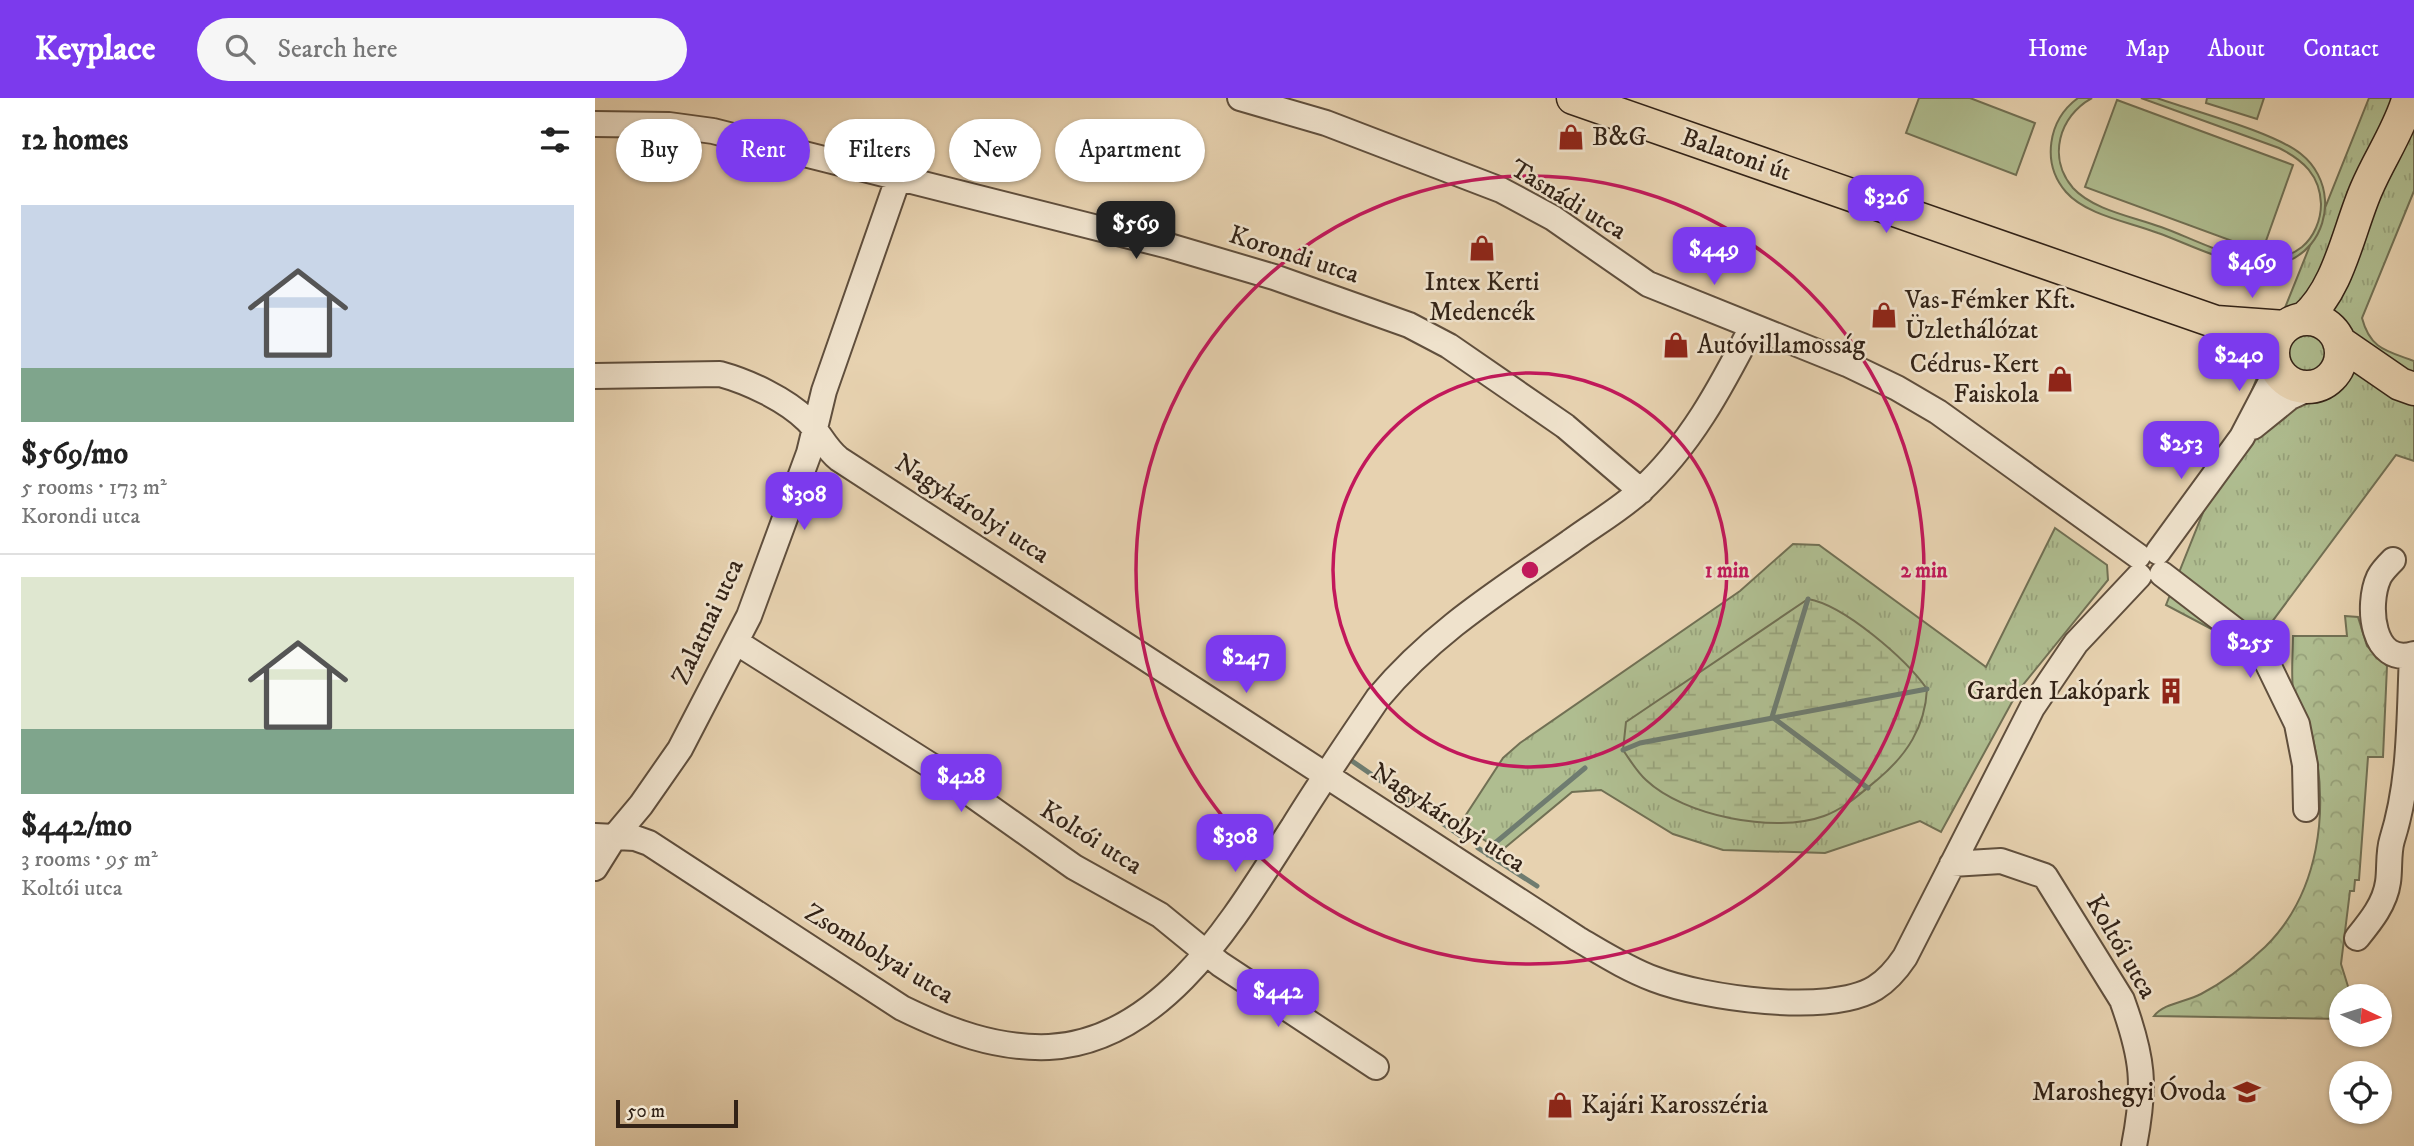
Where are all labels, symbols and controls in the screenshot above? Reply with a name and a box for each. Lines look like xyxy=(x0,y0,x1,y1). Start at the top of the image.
search box xyxy=(197,18,687,81)
text: Keyplace xyxy=(35,29,155,70)
icon: search xyxy=(221,30,259,68)
text: Search here xyxy=(277,33,398,66)
text: Home xyxy=(2028,34,2087,64)
text: Map xyxy=(2125,34,2170,64)
text: About xyxy=(2208,34,2265,64)
text: Contact xyxy=(2303,34,2379,64)
chip: Buy xyxy=(616,119,702,182)
chip: Rent xyxy=(716,119,810,182)
chip: Filters xyxy=(824,119,935,182)
chip: New xyxy=(949,119,1041,182)
chip: Apartment xyxy=(1055,119,1205,182)
icon: filters xyxy=(536,121,574,159)
place label: B&G xyxy=(1592,121,1647,154)
street label: Balatoni út xyxy=(1677,121,1795,189)
text: 12 homes xyxy=(21,122,128,159)
shop icon: B&G xyxy=(1556,122,1586,152)
street label: Tasnádi utca xyxy=(1504,152,1632,248)
pin: $326 xyxy=(1845,176,1927,235)
text: $326 xyxy=(1864,183,1908,212)
pin: $569 xyxy=(1095,202,1177,261)
text: $569 xyxy=(1112,209,1160,238)
street label: Korondi utca xyxy=(1225,218,1363,292)
pin: $449 xyxy=(1673,228,1755,287)
shop icon: Intex Kerti Medencék xyxy=(1467,233,1497,263)
text: $449 xyxy=(1689,235,1739,264)
pin: $469 xyxy=(2211,240,2293,300)
text: $469 xyxy=(2227,248,2277,277)
icon: home xyxy=(235,250,361,376)
place label: Intex Kerti Medencék xyxy=(1424,266,1540,329)
place label: Vas-Fémker Kft. Üzlethálózat xyxy=(1904,284,2075,347)
shop icon: Vas-Fémker Kft. Üzlethálózat xyxy=(1869,300,1899,330)
place label: Autóvillamosság xyxy=(1697,329,1865,362)
shop icon: Autóvillamosság xyxy=(1661,330,1691,360)
pin: $240 xyxy=(2198,334,2280,393)
text: $240 xyxy=(2214,341,2264,370)
place label: Cédrus-Kert Faiskola xyxy=(1910,348,2039,411)
shop icon: Cédrus-Kert Faiskola xyxy=(2045,364,2075,394)
pin: $253 xyxy=(2140,422,2222,481)
text: $253 xyxy=(2159,429,2203,458)
text: $569/mo xyxy=(21,436,128,473)
street label: Nagykárolyi utca xyxy=(888,447,1056,571)
pin: $308 xyxy=(763,472,845,532)
text: 5 rooms · 173 m² xyxy=(21,473,167,502)
text: $308 xyxy=(781,480,827,509)
text: Korondi utca xyxy=(21,502,140,531)
street label: Zalatnai utca xyxy=(665,554,751,690)
centre of rings xyxy=(1518,558,1542,582)
text: 1 min xyxy=(1705,558,1750,584)
text: 2 min xyxy=(1901,558,1949,584)
pin: $255 xyxy=(2209,620,2291,680)
icon: home xyxy=(235,622,361,748)
text: $255 xyxy=(2227,628,2273,657)
pin: $247 xyxy=(1205,636,1287,695)
text: $247 xyxy=(1222,643,1270,672)
place label: Garden Lakópark xyxy=(1967,675,2150,708)
building icon: Garden Lakópark xyxy=(2156,676,2186,706)
pin: $428 xyxy=(920,754,1002,814)
street label: Nagykárolyi utca xyxy=(1364,756,1532,880)
text: $428 xyxy=(937,762,985,791)
street label: Koltói utca xyxy=(1034,794,1148,882)
text: $442/mo xyxy=(21,808,132,845)
pin: $308 xyxy=(1194,814,1276,874)
text: $308 xyxy=(1212,822,1258,851)
text: 3 rooms · 95 m² xyxy=(21,845,158,874)
text: Koltói utca xyxy=(21,874,122,903)
street label: Koltói utca xyxy=(2078,889,2164,1005)
street label: Zsombolyai utca xyxy=(798,896,960,1012)
pin: $442 xyxy=(1237,970,1319,1029)
text: $442 xyxy=(1253,977,1303,1006)
north arrow xyxy=(2329,984,2392,1046)
map controls xyxy=(2329,984,2392,1124)
button: locate xyxy=(2329,1061,2392,1124)
place label: Maroshegyi Óvoda xyxy=(2032,1075,2226,1109)
school or university icon: Maroshegyi Óvoda xyxy=(2232,1077,2262,1107)
place label: Kajári Karosszéria xyxy=(1581,1089,1768,1122)
shop icon: Kajári Karosszéria xyxy=(1545,1090,1575,1120)
scale bar xyxy=(616,1097,739,1129)
text: 50 m xyxy=(627,1100,665,1123)

